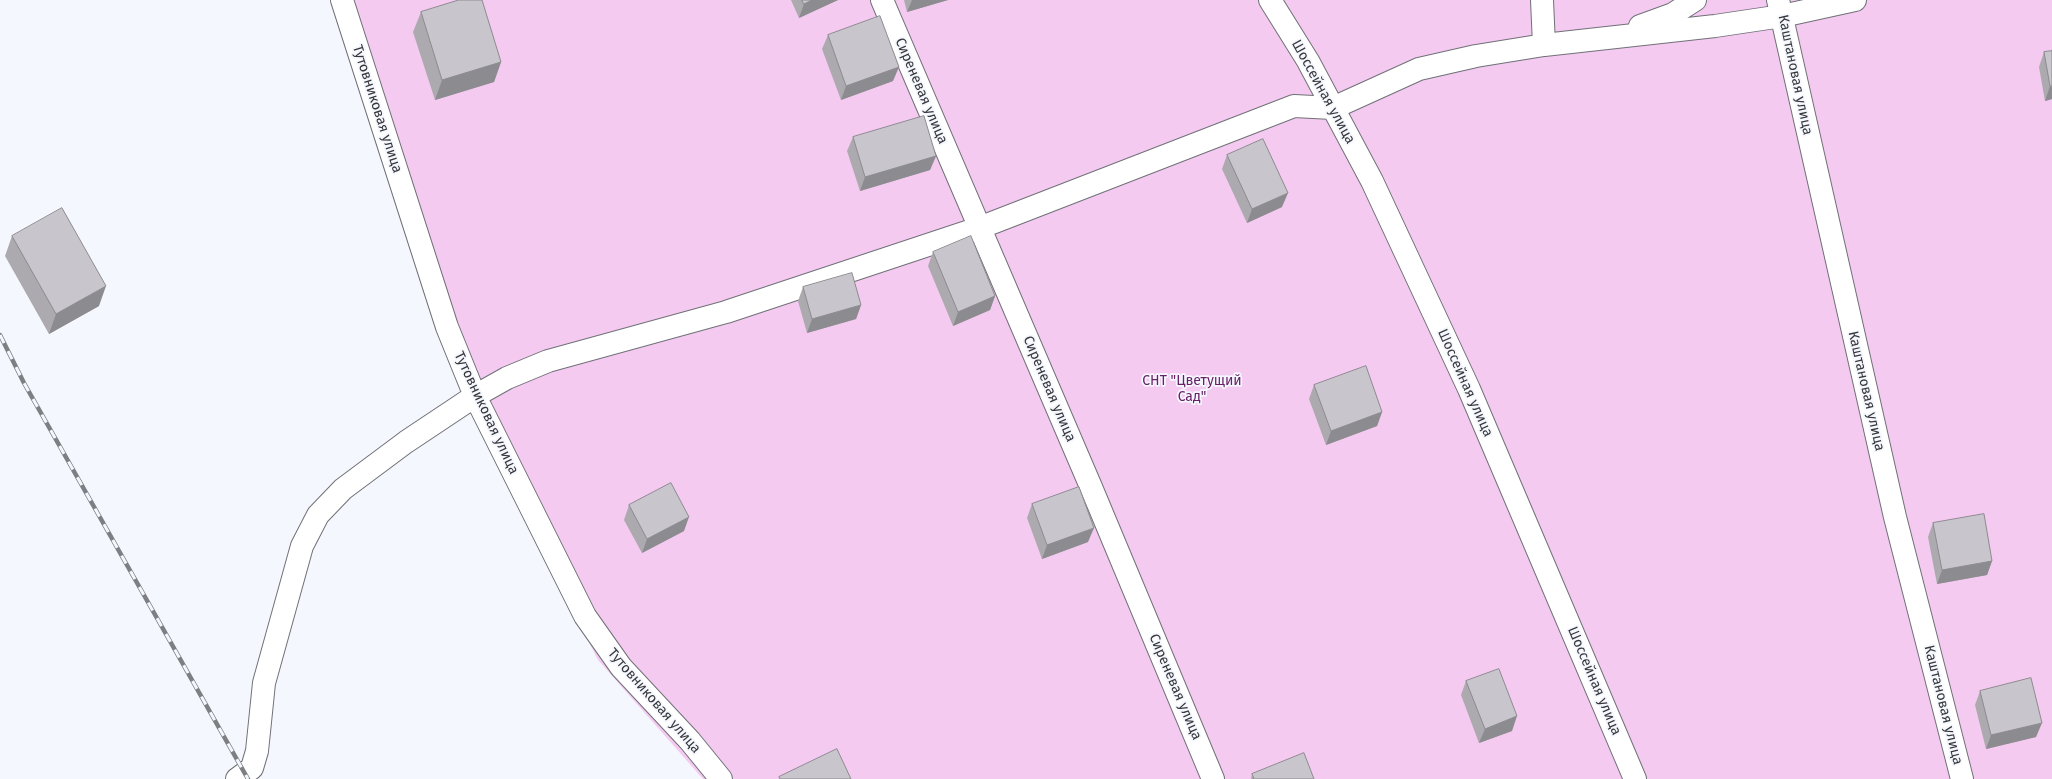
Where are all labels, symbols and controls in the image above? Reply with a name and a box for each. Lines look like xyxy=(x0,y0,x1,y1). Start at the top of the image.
street label: Каштановая улица xyxy=(1774,13,1816,137)
street label: Сиреневая улица xyxy=(891,35,951,147)
street label: Шоссейная улица xyxy=(1287,37,1359,147)
street label: Тутовниковая улица xyxy=(348,43,406,175)
street label: Шоссейная улица xyxy=(1434,326,1496,440)
street label: Каштановая улица xyxy=(1844,329,1888,453)
street label: Сиреневая улица xyxy=(1019,333,1079,445)
street label: Тутовниковая улица xyxy=(450,349,522,477)
park label: СНТ "Цветущий Сад" xyxy=(1142,373,1242,406)
street label: Шоссейная улица xyxy=(1564,624,1624,738)
street label: Сиреневая улица xyxy=(1145,631,1205,743)
street label: Каштановая улица xyxy=(1920,644,1966,766)
street label: Тутовниковая улица xyxy=(604,645,704,757)

